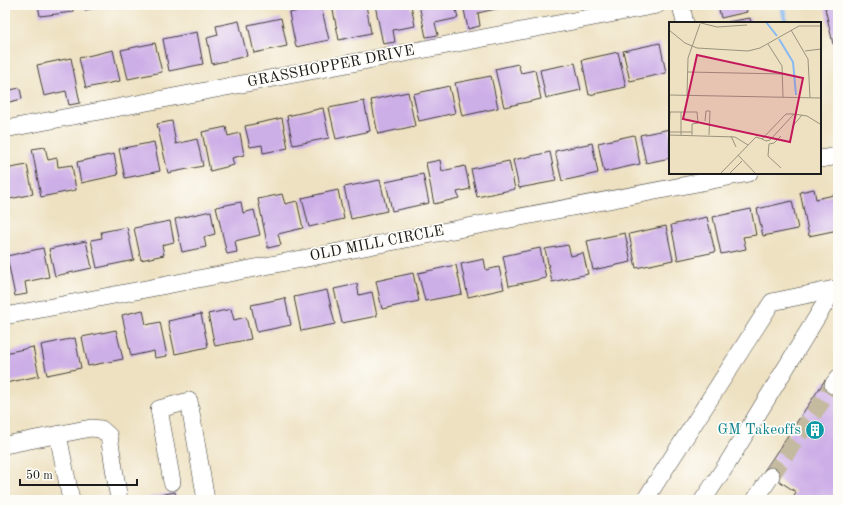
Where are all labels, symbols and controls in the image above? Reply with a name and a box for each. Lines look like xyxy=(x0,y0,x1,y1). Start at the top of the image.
inset map xyxy=(669,22,821,174)
street label: GRASSHOPPER DRIVE xyxy=(246,43,416,91)
street label: OLD MILL CIRCLE xyxy=(309,224,445,264)
building icon: GM Takeoffs xyxy=(804,419,826,441)
place label: GM Takeoffs xyxy=(718,423,801,438)
scale bar xyxy=(20,461,137,487)
text: 50 m xyxy=(26,469,53,482)

